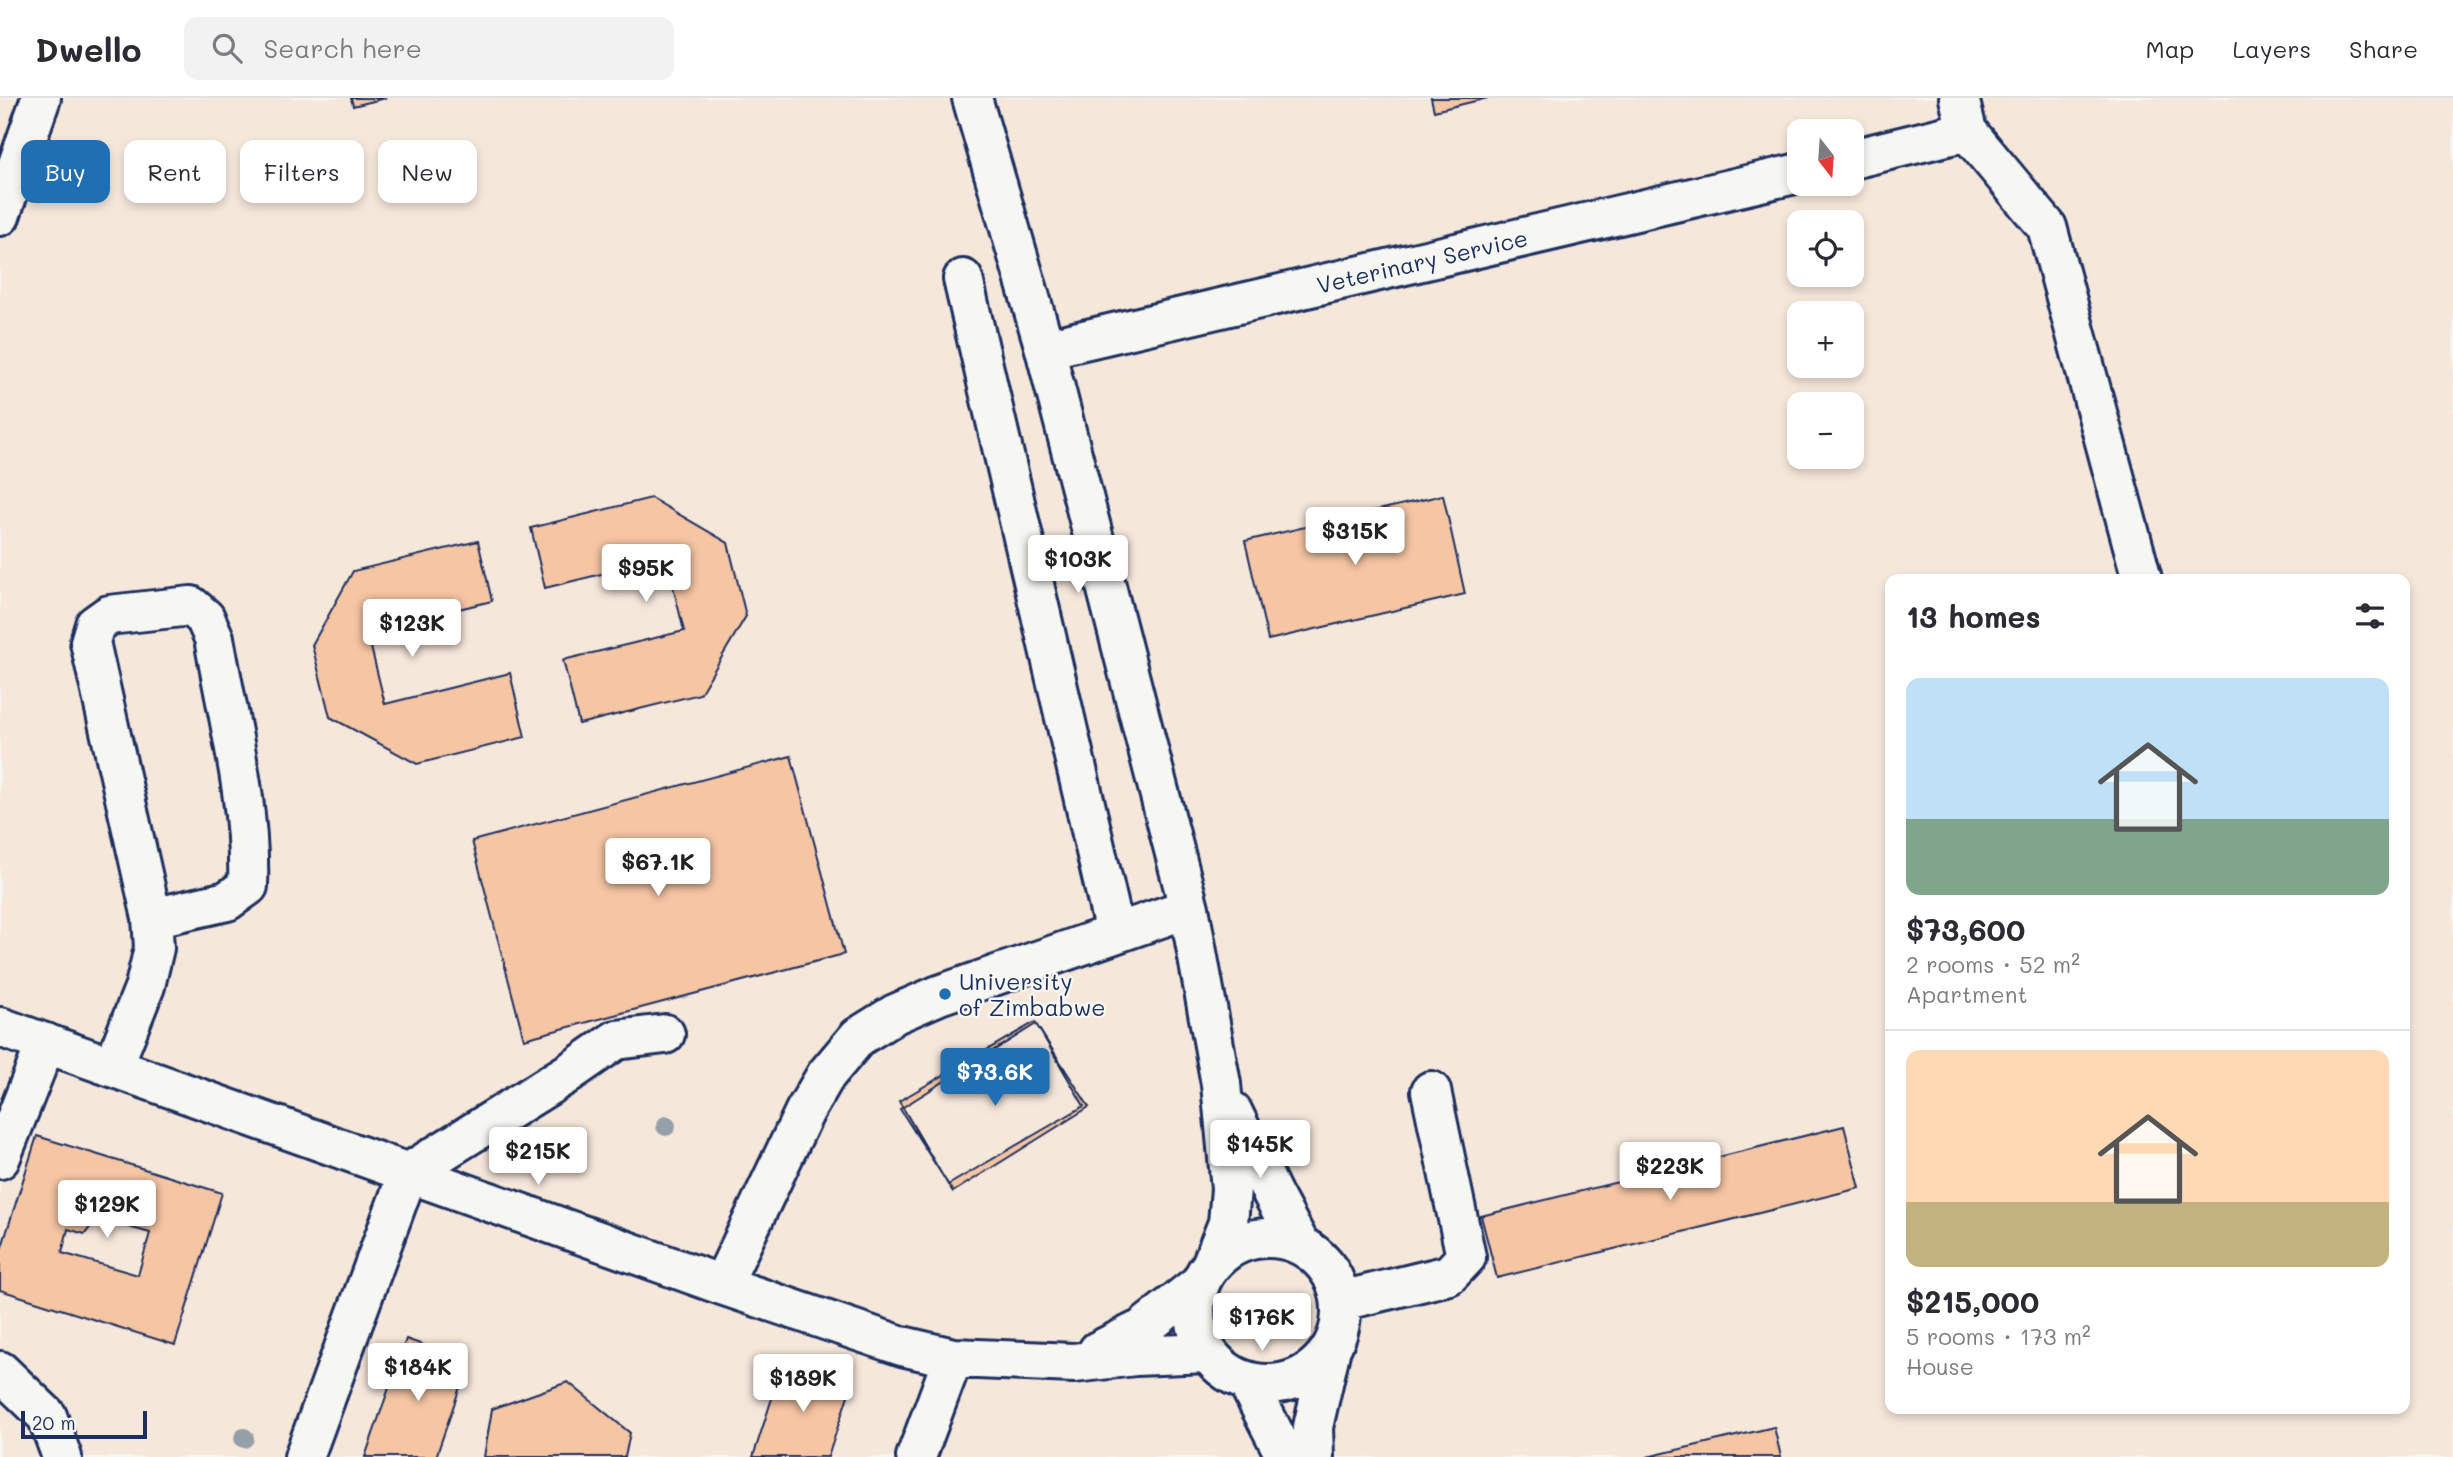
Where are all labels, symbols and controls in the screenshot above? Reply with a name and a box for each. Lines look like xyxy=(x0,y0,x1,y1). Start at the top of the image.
search box xyxy=(184,17,674,80)
text: Dwello xyxy=(35,27,142,70)
icon: search xyxy=(208,29,246,67)
text: Search here xyxy=(264,31,422,65)
text: Map xyxy=(2146,33,2194,64)
text: Layers xyxy=(2232,33,2311,64)
text: Share xyxy=(2349,33,2418,64)
north arrow xyxy=(1787,119,1864,196)
map controls xyxy=(1787,119,1864,469)
chip: Buy xyxy=(21,140,110,203)
chip: Rent xyxy=(124,140,226,203)
chip: Filters xyxy=(240,140,364,203)
chip: New xyxy=(378,140,477,203)
button: locate xyxy=(1787,210,1864,287)
street label: Veterinary Service xyxy=(1314,222,1530,300)
button: + xyxy=(1787,301,1864,378)
button: − xyxy=(1787,392,1864,469)
pin: $315K xyxy=(1306,508,1404,567)
text: $315K xyxy=(1322,515,1388,545)
pin: $103K xyxy=(1029,536,1127,595)
text: $103K xyxy=(1044,543,1112,573)
pin: $95K xyxy=(605,545,687,604)
text: $95K xyxy=(618,552,674,582)
text: 13 homes xyxy=(1906,596,2041,636)
icon: filters xyxy=(2351,597,2389,635)
pin: $123K xyxy=(363,600,461,659)
text: $123K xyxy=(379,607,445,637)
icon: home xyxy=(2085,724,2211,850)
pin: $67.1K xyxy=(601,838,715,898)
text: $67.1K xyxy=(621,846,695,876)
text: $73,600 xyxy=(1906,909,2025,949)
text: 2 rooms · 52 m² xyxy=(1906,949,2080,979)
place label: University of Zimbabwe xyxy=(959,966,1106,1022)
text: Apartment xyxy=(1906,979,2028,1009)
marker: University of Zimbabwe xyxy=(937,986,953,1002)
pin: $73.6K xyxy=(938,1048,1052,1108)
text: $73.6K xyxy=(957,1056,1033,1086)
icon: home xyxy=(2085,1096,2211,1222)
pin: $145K xyxy=(1211,1121,1309,1180)
pin: $215K xyxy=(489,1128,587,1187)
text: $145K xyxy=(1226,1128,1294,1158)
text: $215K xyxy=(505,1135,571,1165)
pin: $223K xyxy=(1621,1142,1719,1202)
text: $223K xyxy=(1636,1150,1704,1180)
pin: $129K xyxy=(58,1180,156,1240)
text: $129K xyxy=(74,1188,140,1218)
text: $215,000 xyxy=(1906,1281,2039,1321)
pin: $176K xyxy=(1213,1294,1311,1353)
text: $176K xyxy=(1229,1301,1295,1331)
text: 5 rooms · 173 m² xyxy=(1906,1321,2091,1351)
pin: $184K xyxy=(369,1344,467,1403)
text: $184K xyxy=(384,1351,452,1381)
text: House xyxy=(1906,1351,1974,1381)
pin: $189K xyxy=(754,1354,852,1414)
text: $189K xyxy=(769,1362,837,1392)
scale bar xyxy=(21,1408,147,1440)
text: 20 m xyxy=(32,1410,76,1435)

